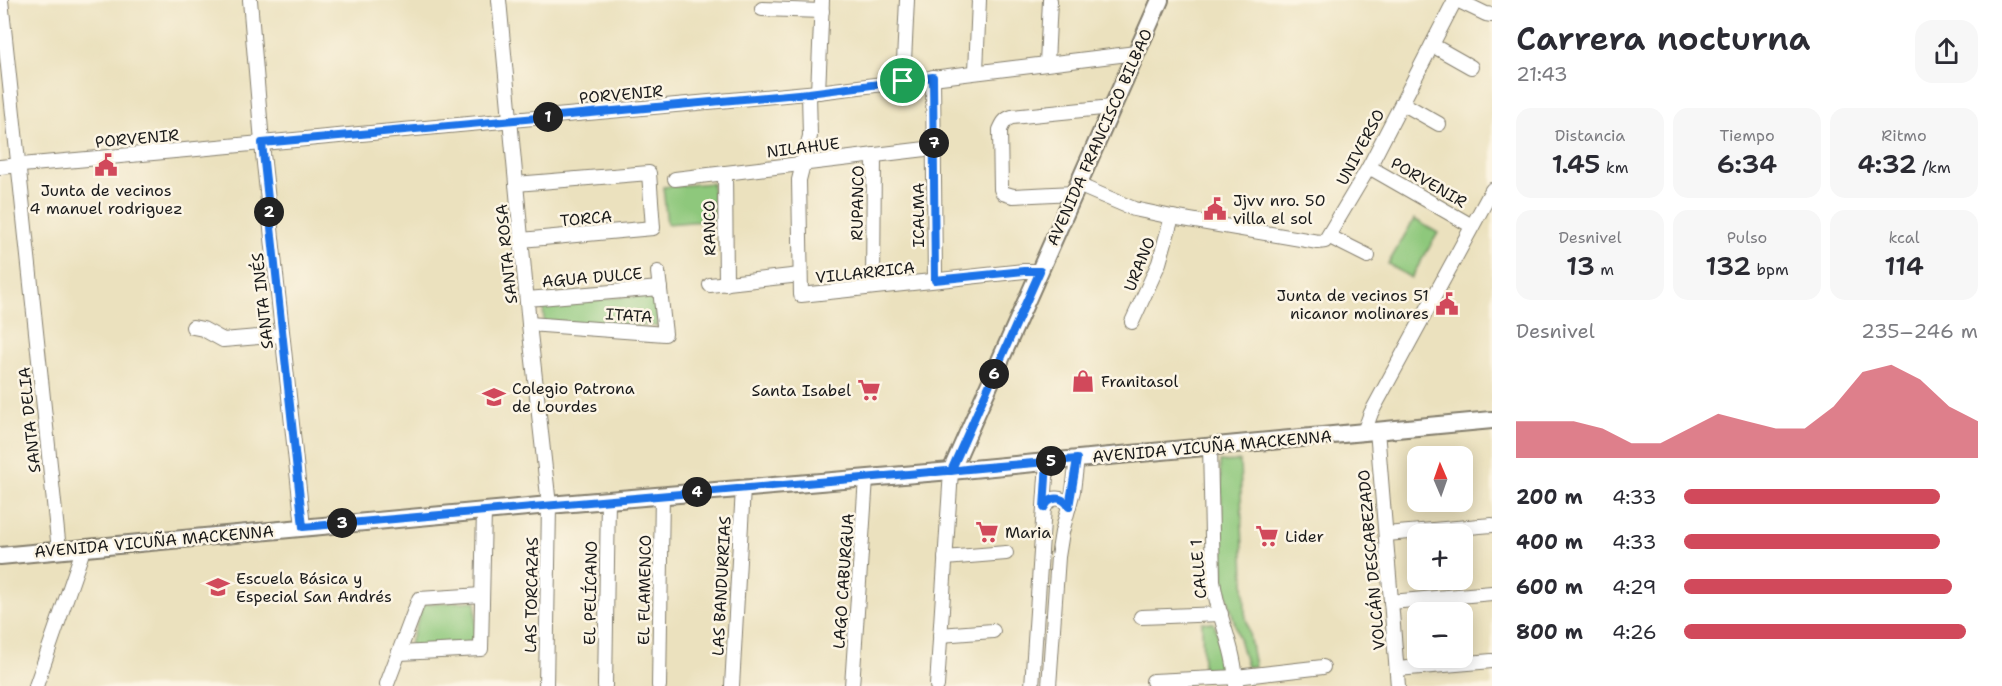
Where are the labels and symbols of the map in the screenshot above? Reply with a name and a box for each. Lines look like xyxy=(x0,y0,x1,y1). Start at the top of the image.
street label: AVENIDA FRANCISCO BILBAO xyxy=(1042,25,1157,249)
pin xyxy=(877,55,928,106)
street label: PORVENIR xyxy=(578,80,664,109)
pin: 1 xyxy=(533,102,563,132)
street label: UNIVERSO xyxy=(1332,106,1389,189)
street label: PORVENIR xyxy=(94,124,180,153)
pin: 7 xyxy=(919,128,949,158)
street label: NILAHUE xyxy=(765,133,841,162)
public building icon: Junta de vecinos 4 manuel rodriguez xyxy=(93,152,119,178)
street label: PORVENIR xyxy=(1387,152,1470,213)
street label: RUPANCO xyxy=(846,165,869,241)
place label: Junta de vecinos 4 manuel rodriguez xyxy=(29,180,183,219)
street label: ICALMA xyxy=(908,183,929,247)
place label: Jjvv nro. 50 villa el sol xyxy=(1233,190,1326,229)
public building icon: Jjvv nro. 50 villa el sol xyxy=(1202,196,1228,222)
pin: 2 xyxy=(254,197,284,227)
street label: RANCO xyxy=(699,200,720,256)
street label: SANTA ROSA xyxy=(491,203,522,305)
street label: TORCA xyxy=(559,206,613,231)
street label: URANO xyxy=(1119,234,1160,294)
street label: SANTA INÉS xyxy=(247,252,278,350)
street label: VILLARRICA xyxy=(814,257,916,288)
street label: AGUA DULCE xyxy=(541,263,643,292)
place label: Junta de vecinos 51 nicanor molinares xyxy=(1277,285,1429,324)
public building icon: Junta de vecinos 51 nicanor molinares xyxy=(1434,291,1460,317)
street label: ITATA xyxy=(605,303,653,328)
pin: 6 xyxy=(979,359,1009,389)
street label: SANTA DELIA xyxy=(14,366,45,474)
shop icon: Franitasol xyxy=(1070,368,1096,394)
place label: Franitasol xyxy=(1101,371,1179,392)
supermarket icon: Santa Isabel xyxy=(856,377,882,403)
place label: Colegio Patrona de Lourdes xyxy=(512,378,635,417)
place label: Santa Isabel xyxy=(751,380,851,401)
school or university icon: Colegio Patrona de Lourdes xyxy=(481,384,507,410)
street label: AVENIDA VICUÑA MACKENNA xyxy=(1091,425,1333,467)
pin: 5 xyxy=(1036,446,1066,476)
north arrow xyxy=(1407,446,1473,512)
street label: VOLCÁN DESCABEZADO xyxy=(1353,469,1390,651)
pin: 4 xyxy=(682,477,712,507)
pin: 3 xyxy=(327,508,357,538)
street label: LAGO CABURGUA xyxy=(828,512,859,650)
street label: LAS BANDURRIAS xyxy=(707,515,736,657)
supermarket icon: Maria xyxy=(974,519,1000,545)
street label: AVENIDA VICUÑA MACKENNA xyxy=(33,520,275,562)
place label: Maria xyxy=(1005,522,1051,543)
supermarket icon: Lider xyxy=(1254,523,1280,549)
place label: Lider xyxy=(1285,526,1324,547)
street label: EL FLAMENCO xyxy=(633,535,656,645)
street label: LAS TORCAZAS xyxy=(520,537,543,653)
street label: CALLE 1 xyxy=(1185,538,1212,600)
street label: EL PELÍCANO xyxy=(579,541,602,645)
place label: Escuela Básica y Especial San Andrés xyxy=(236,568,392,607)
school or university icon: Escuela Básica y Especial San Andrés xyxy=(205,574,231,600)

